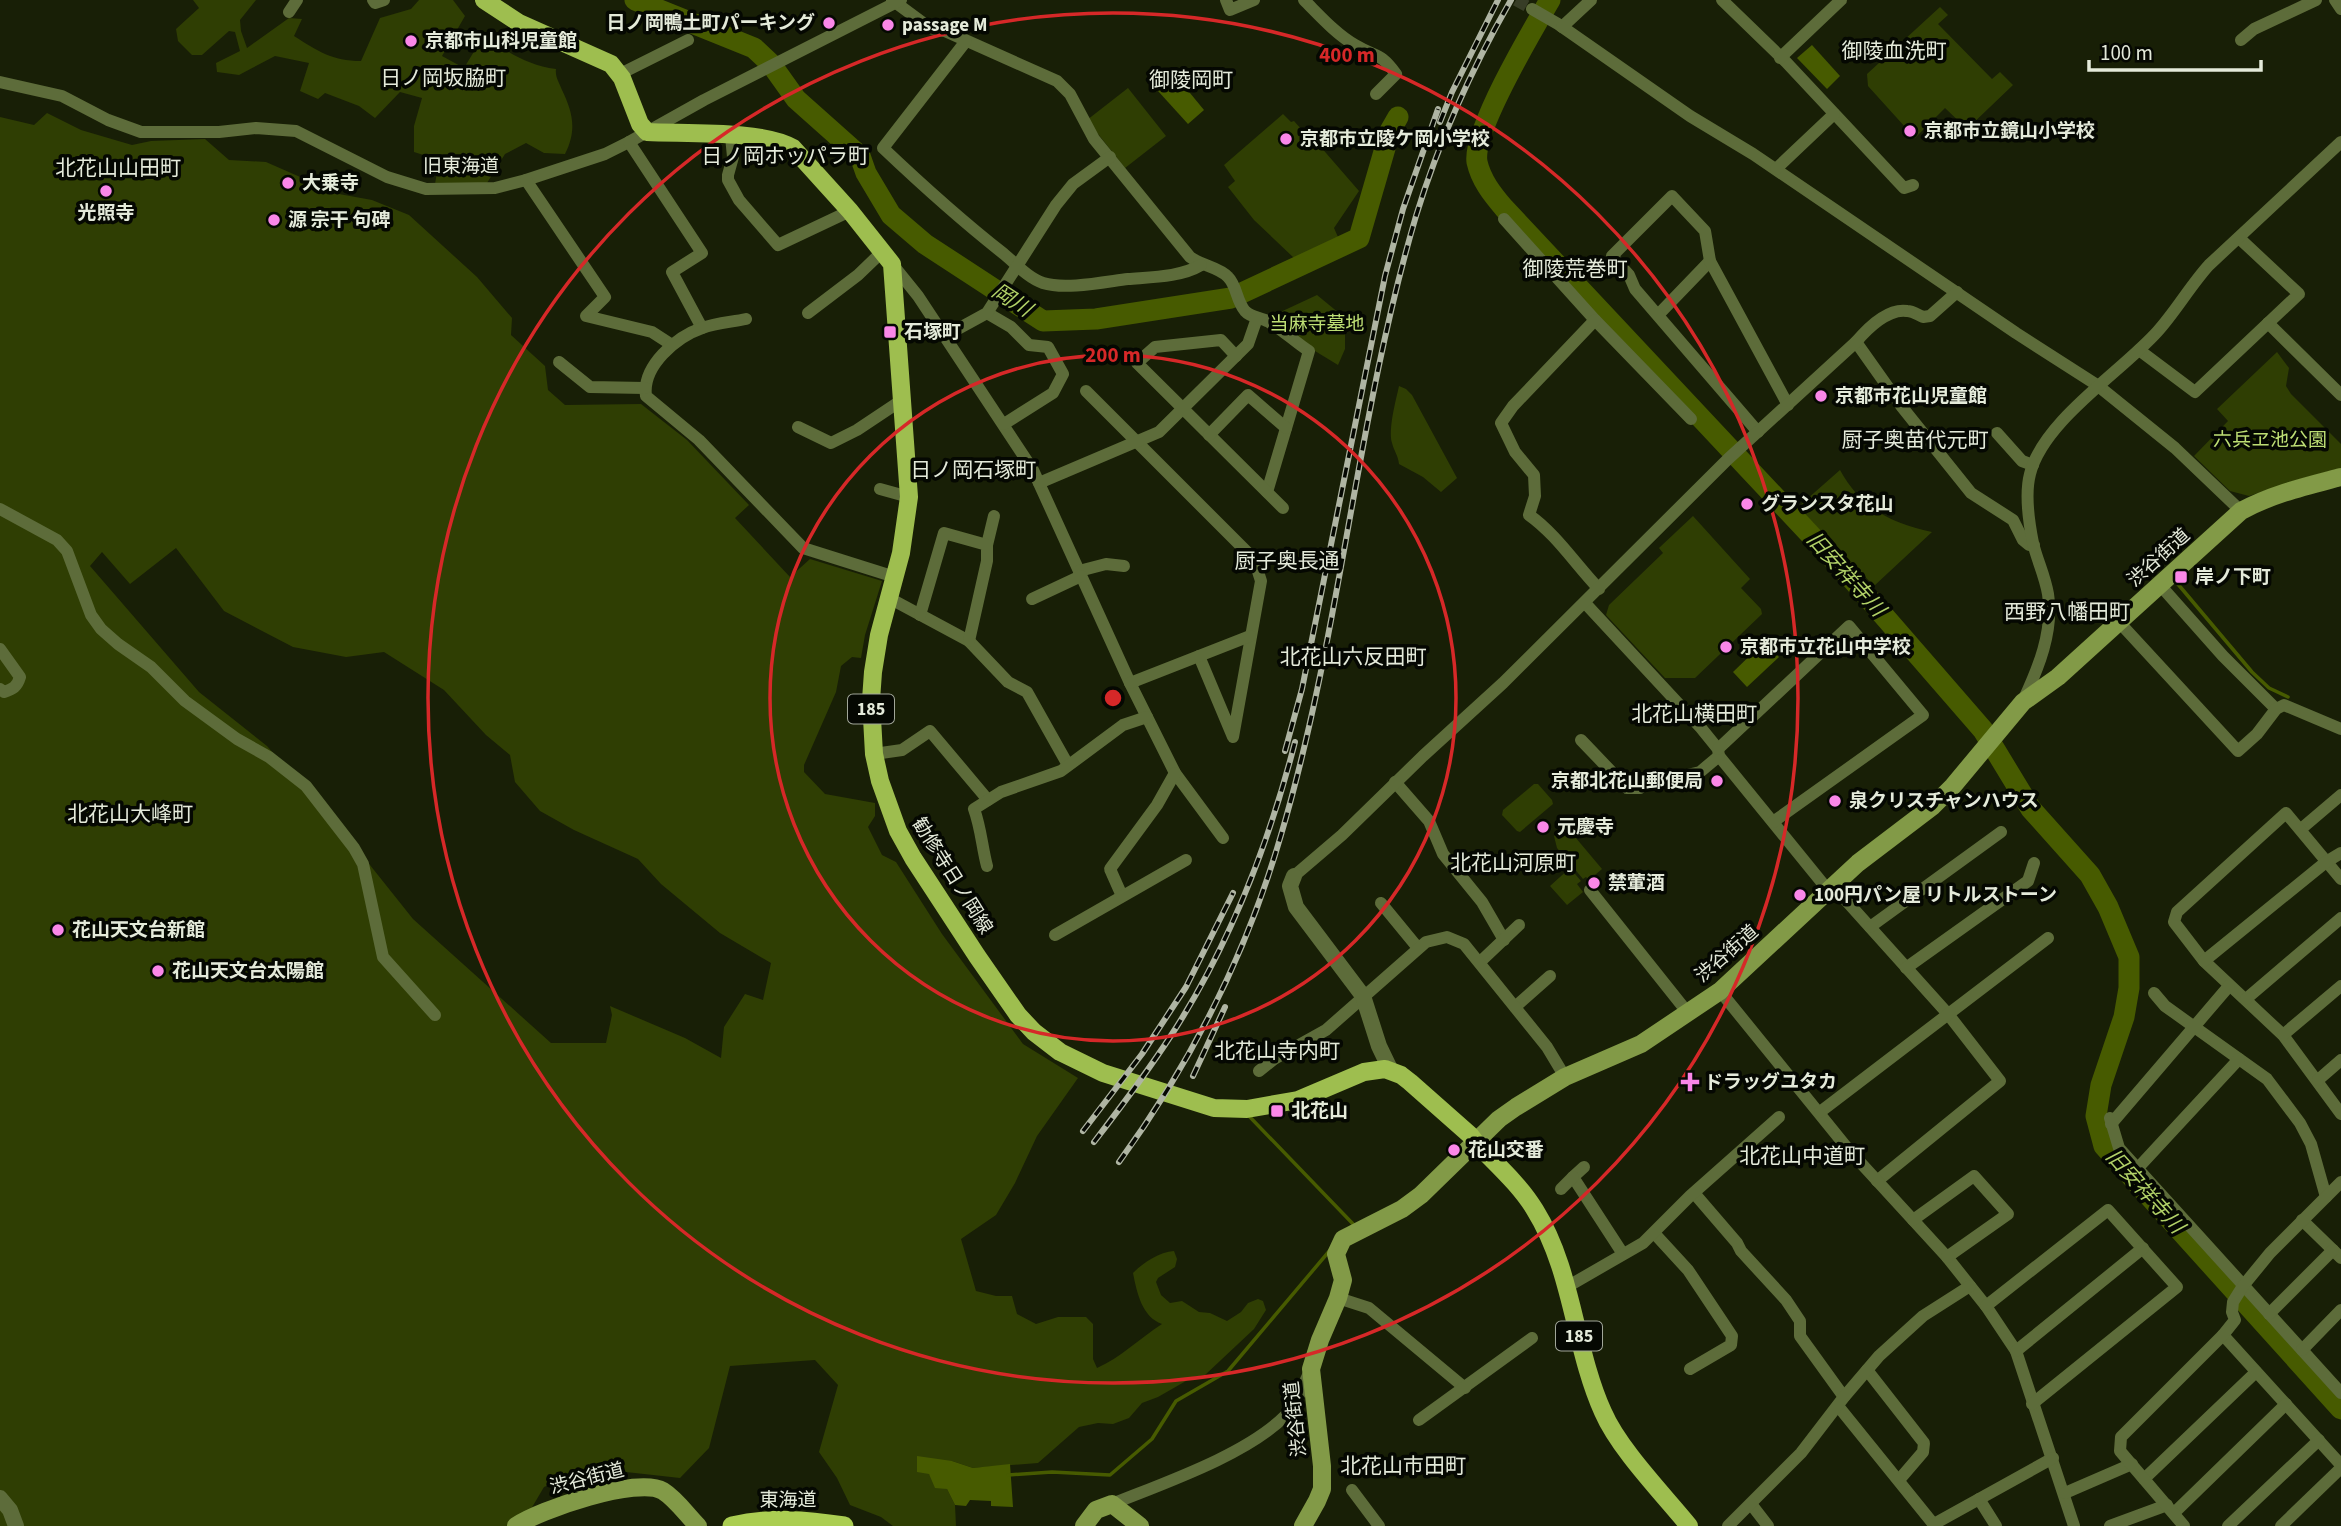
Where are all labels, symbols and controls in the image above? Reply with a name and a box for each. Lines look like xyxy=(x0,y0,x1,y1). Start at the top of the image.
place label: 日ノ岡鴨土町パーキング xyxy=(607,10,815,37)
place label: passage M xyxy=(902,12,987,39)
marker: 日ノ岡鴨土町パーキング xyxy=(821,15,837,31)
marker: passage M xyxy=(880,17,896,33)
place label: 京都市山科児童館 xyxy=(425,28,577,55)
scale bar xyxy=(2089,28,2260,72)
marker: 京都市山科児童館 xyxy=(403,33,419,49)
district label: 御陵血洗町 xyxy=(1842,36,1947,66)
text: 100 m xyxy=(2100,38,2153,68)
text: 400 m xyxy=(1319,40,1375,70)
district label: 日ノ岡坂脇町 xyxy=(380,63,506,93)
district label: 御陵岡町 xyxy=(1149,65,1233,95)
place label: 京都市立鏡山小学校 xyxy=(1924,118,2095,145)
marker: 京都市立鏡山小学校 xyxy=(1902,123,1918,139)
place label: 京都市立陵ケ岡小学校 xyxy=(1300,126,1490,153)
marker: 京都市立陵ケ岡小学校 xyxy=(1278,131,1294,147)
district label: 日ノ岡ホッパラ町 xyxy=(701,141,869,171)
district label: 北花山山田町 xyxy=(55,153,181,183)
street label: 旧東海道 xyxy=(423,153,499,180)
place label: 大乗寺 xyxy=(302,170,359,197)
marker: 大乗寺 xyxy=(280,175,296,191)
marker: 光照寺 xyxy=(98,183,114,199)
place label: 光照寺 xyxy=(77,200,135,227)
place label: 源 宗干 句碑 xyxy=(288,207,391,234)
marker: 源 宗干 句碑 xyxy=(266,212,282,228)
district label: 御陵荒巻町 xyxy=(1523,254,1628,284)
water label: 岡川 xyxy=(986,276,1039,325)
park label: 当麻寺墓地 xyxy=(1269,311,1365,338)
place label: 石塚町 xyxy=(904,319,961,346)
marker: 石塚町 xyxy=(882,324,898,340)
text: 200 m xyxy=(1085,340,1141,370)
place label: 京都市花山児童館 xyxy=(1835,383,1987,410)
marker: 京都市花山児童館 xyxy=(1813,388,1829,404)
district label: 厨子奥苗代元町 xyxy=(1842,425,1989,455)
park label: 六兵ヱ池公園 xyxy=(2213,427,2327,454)
district label: 日ノ岡石塚町 xyxy=(910,455,1036,485)
place label: グランスタ花山 xyxy=(1761,491,1894,518)
marker: グランスタ花山 xyxy=(1739,496,1755,512)
street label: 渋谷街道 xyxy=(2122,523,2196,593)
water label: 旧安祥寺川 xyxy=(1800,525,1894,625)
district label: 厨子奥長通 xyxy=(1235,546,1340,576)
place label: 岸ノ下町 xyxy=(2195,564,2271,591)
marker: 岸ノ下町 xyxy=(2173,569,2189,585)
district label: 西野八幡田町 xyxy=(2004,597,2130,627)
place label: 京都市立花山中学校 xyxy=(1740,634,1911,661)
marker: 京都市立花山中学校 xyxy=(1718,639,1734,655)
district label: 北花山六反田町 xyxy=(1280,642,1427,672)
centre of rings xyxy=(1101,686,1125,710)
road number: 185 xyxy=(848,694,894,724)
district label: 北花山横田町 xyxy=(1631,699,1757,729)
place label: 京都北花山郵便局 xyxy=(1551,768,1703,795)
marker: 京都北花山郵便局 xyxy=(1709,773,1725,789)
place label: 泉クリスチャンハウス xyxy=(1849,788,2039,815)
marker: 泉クリスチャンハウス xyxy=(1827,793,1843,809)
district label: 北花山大峰町 xyxy=(67,799,193,829)
street label: 勧修寺日ノ岡線 xyxy=(905,812,999,940)
place label: 元慶寺 xyxy=(1557,814,1614,841)
marker: 元慶寺 xyxy=(1535,819,1551,835)
district label: 北花山河原町 xyxy=(1450,848,1576,878)
place label: 禁葷酒 xyxy=(1608,870,1665,897)
marker: 禁葷酒 xyxy=(1586,875,1602,891)
place label: 100円パン屋 リトルストーン xyxy=(1814,882,2057,909)
marker: 100円パン屋 リトルストーン xyxy=(1792,887,1808,903)
place label: 花山天文台新館 xyxy=(72,917,205,944)
street label: 渋谷街道 xyxy=(1689,919,1765,989)
marker: 花山天文台新館 xyxy=(50,922,66,938)
place label: 花山天文台太陽館 xyxy=(172,958,324,985)
marker: 花山天文台太陽館 xyxy=(150,963,166,979)
district label: 北花山寺内町 xyxy=(1214,1036,1340,1066)
place label: ドラッグユタカ xyxy=(1704,1069,1837,1096)
marker: ドラッグユタカ xyxy=(1682,1074,1698,1090)
place label: 北花山 xyxy=(1291,1098,1348,1125)
marker: 北花山 xyxy=(1269,1103,1285,1119)
place label: 花山交番 xyxy=(1468,1137,1544,1164)
district label: 北花山中道町 xyxy=(1739,1141,1865,1171)
marker: 花山交番 xyxy=(1446,1142,1462,1158)
water label: 旧安祥寺川 xyxy=(2099,1142,2193,1242)
road number: 185 xyxy=(1556,1322,1602,1350)
street label: 渋谷街道 xyxy=(1279,1380,1313,1458)
district label: 北花山市田町 xyxy=(1340,1451,1466,1481)
street label: 渋谷街道 xyxy=(547,1457,627,1501)
street label: 東海道 xyxy=(759,1487,817,1514)

